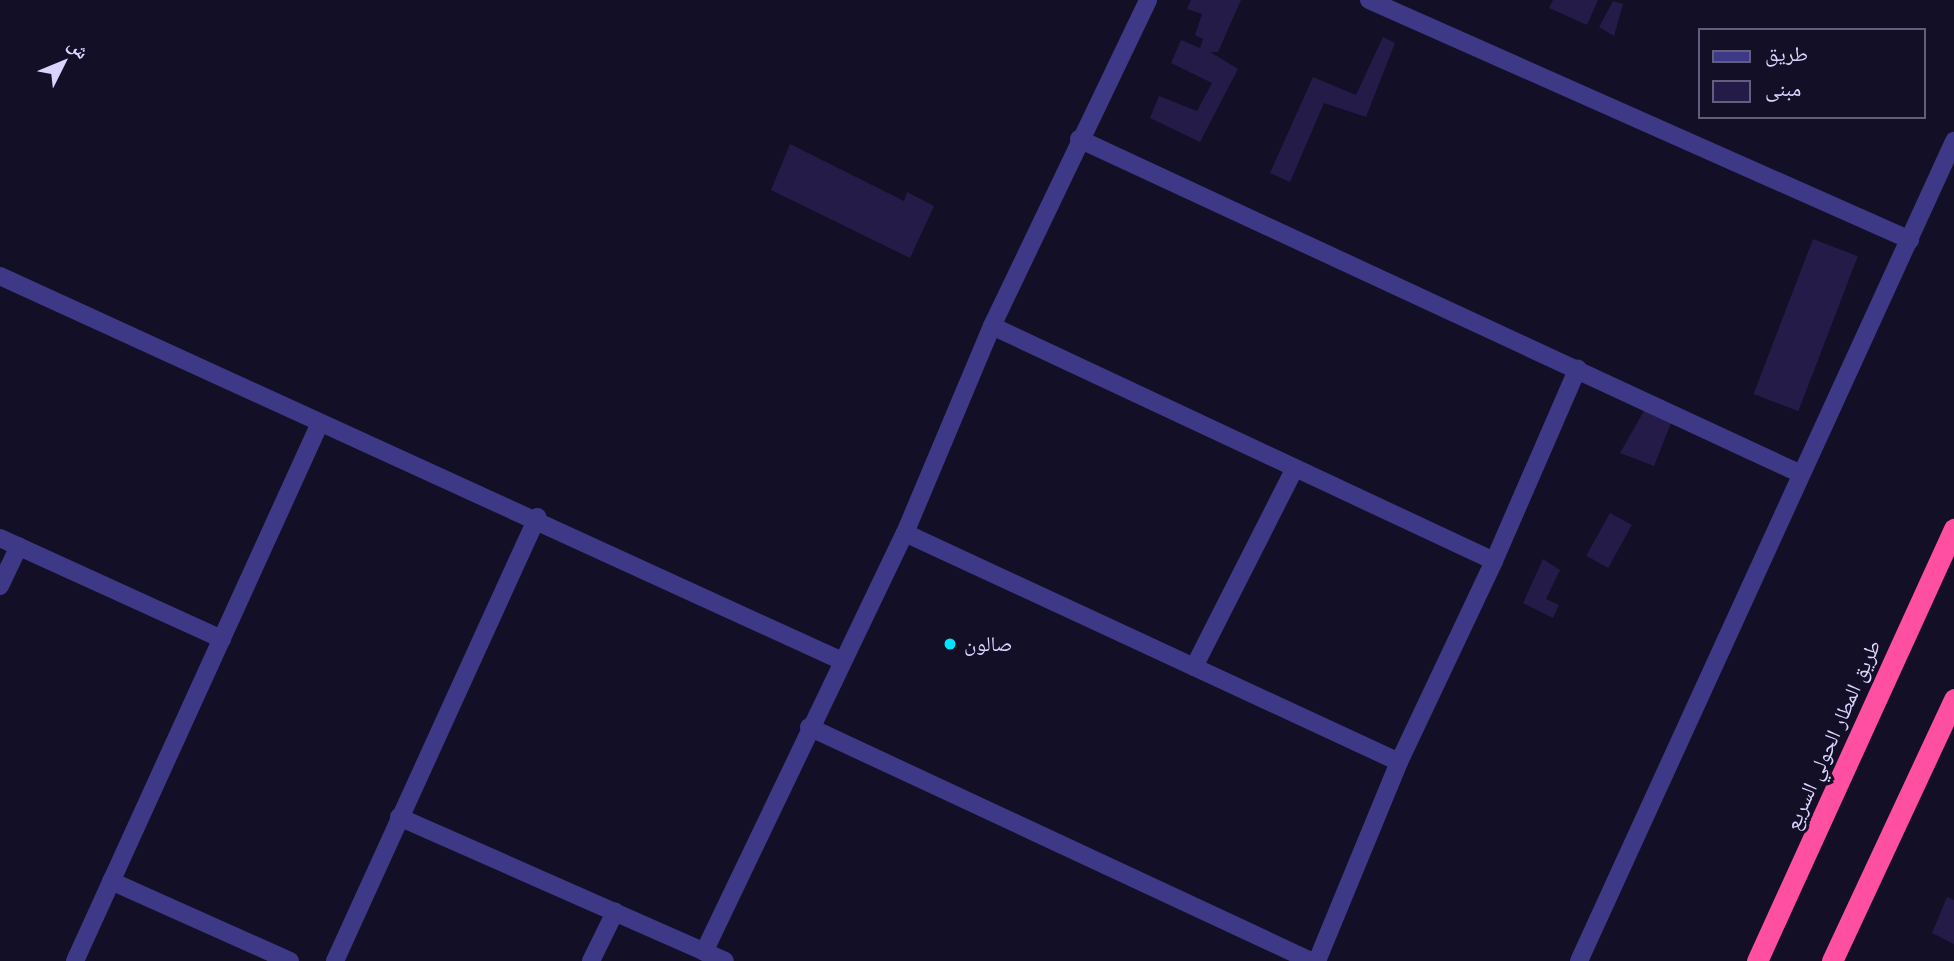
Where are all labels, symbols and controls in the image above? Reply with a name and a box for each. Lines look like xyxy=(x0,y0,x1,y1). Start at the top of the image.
north arrow xyxy=(28,28,98,98)
legend xyxy=(1699,28,1926,119)
text: ش xyxy=(63,33,94,64)
text: طريق xyxy=(1765,41,1808,66)
text: مبنى xyxy=(1765,76,1801,101)
place label: صالون xyxy=(964,631,1012,657)
marker: صالون xyxy=(942,636,958,652)
street label: طريق المطار الحولي السريع xyxy=(1780,636,1886,834)

